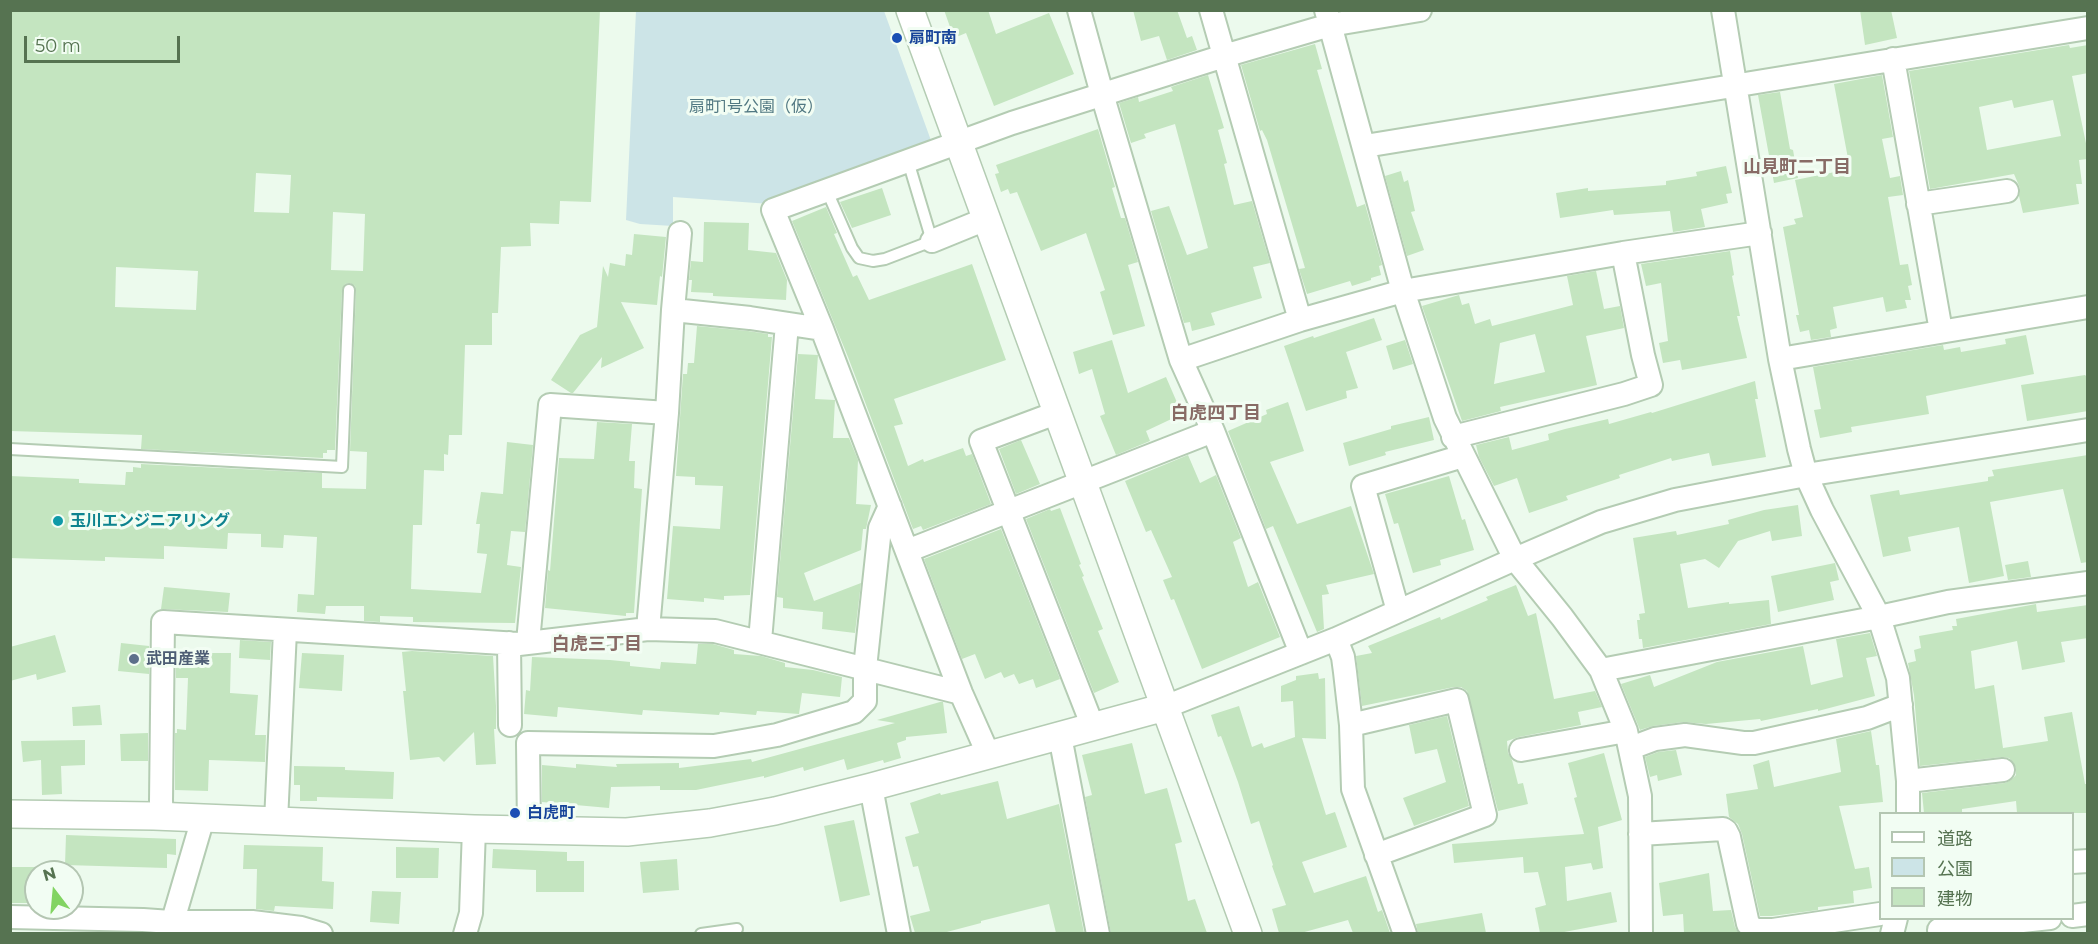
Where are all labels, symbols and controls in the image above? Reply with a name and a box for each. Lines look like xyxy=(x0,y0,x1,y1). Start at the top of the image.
scale bar xyxy=(27,24,183,62)
place label: 扇町南 xyxy=(909,28,957,48)
marker: 扇町南 xyxy=(890,31,904,45)
text: 50 m xyxy=(35,35,81,57)
park label: 扇町1号公園（仮） xyxy=(689,97,823,117)
district label: 山見町二丁目 xyxy=(1743,157,1851,179)
district label: 白虎四丁目 xyxy=(1171,403,1261,425)
place label: 玉川エンジニアリング xyxy=(70,511,230,531)
marker: 玉川エンジニアリング xyxy=(51,514,65,528)
district label: 白虎三丁目 xyxy=(552,634,642,656)
place label: 武田産業 xyxy=(146,649,210,669)
marker: 武田産業 xyxy=(127,652,141,666)
place label: 白虎町 xyxy=(527,803,575,823)
marker: 白虎町 xyxy=(508,806,522,820)
legend xyxy=(1879,812,2074,920)
text: 道路 xyxy=(1937,828,1973,850)
text: 公園 xyxy=(1937,858,1973,880)
north arrow xyxy=(24,860,84,920)
text: N xyxy=(41,863,58,885)
text: 建物 xyxy=(1937,888,1973,910)

